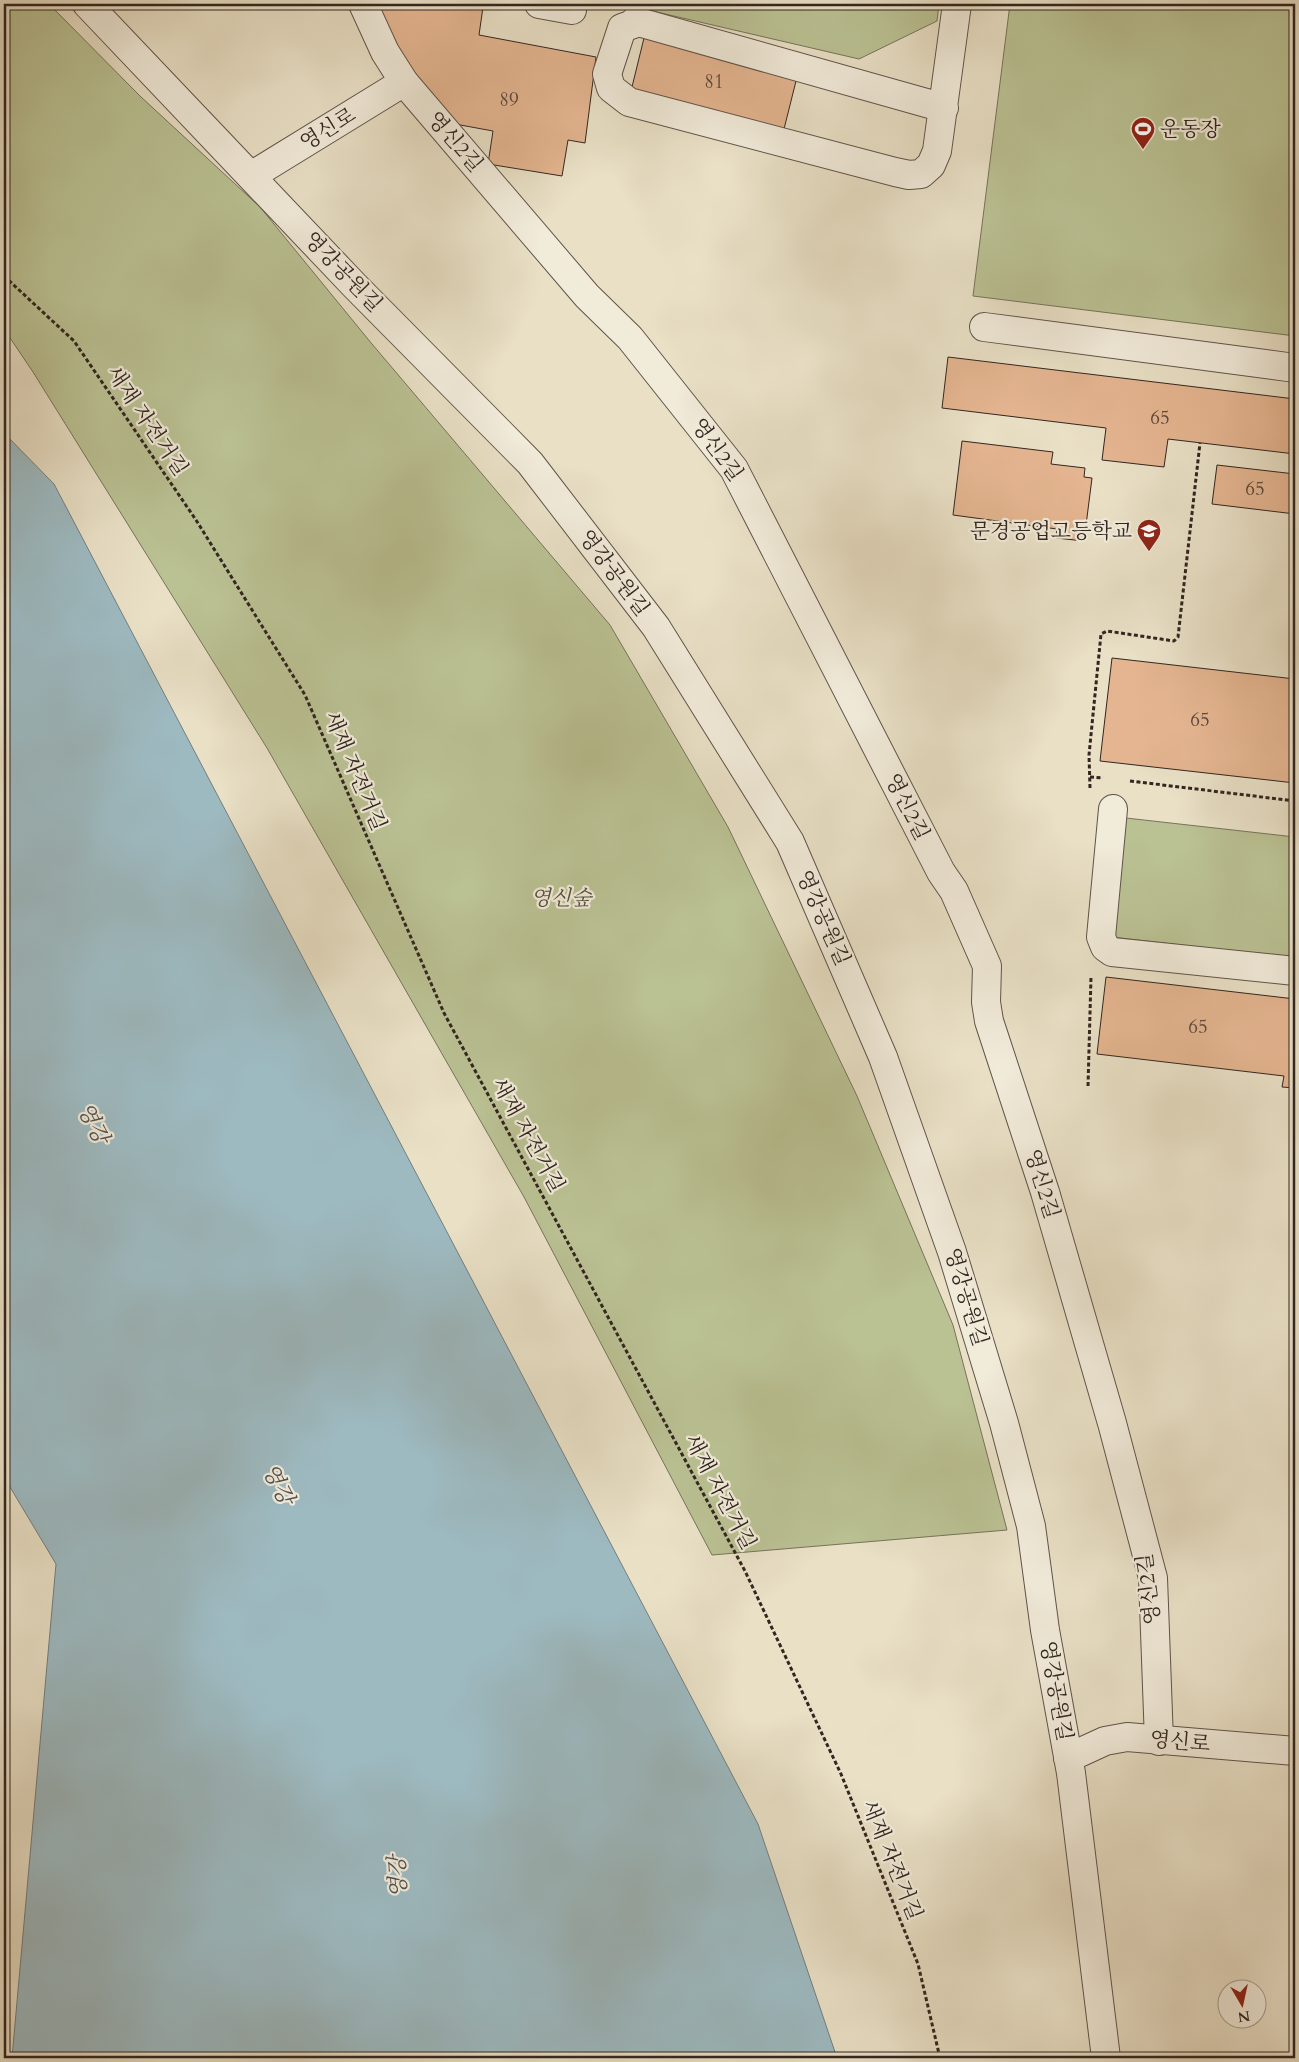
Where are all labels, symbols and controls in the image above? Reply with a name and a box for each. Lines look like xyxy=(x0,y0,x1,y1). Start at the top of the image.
house number: 81 xyxy=(704,69,724,95)
house number: 89 xyxy=(499,87,519,113)
street label: 영신로 xyxy=(295,101,361,157)
street label: 영신2길 xyxy=(421,105,489,179)
place label: 운동장 xyxy=(1160,115,1222,144)
sports icon: 운동장 xyxy=(1130,116,1156,150)
street label: 영강공원길 xyxy=(297,225,389,319)
street label: 새재 자전거길 xyxy=(99,360,195,482)
house number: 65 xyxy=(1150,405,1170,431)
street label: 영신2길 xyxy=(684,413,750,487)
house number: 65 xyxy=(1245,476,1265,502)
place label: 문경공업고등학교 xyxy=(970,517,1132,546)
school or university icon: 문경공업고등학교 xyxy=(1136,518,1162,552)
street label: 영강공원길 xyxy=(572,524,656,622)
street label: 새재 자전거길 xyxy=(317,707,393,835)
house number: 65 xyxy=(1190,707,1210,733)
street label: 영신2길 xyxy=(878,769,936,845)
street label: 영강공원길 xyxy=(789,866,857,970)
park label: 영신숲 xyxy=(531,884,593,913)
house number: 65 xyxy=(1188,1014,1208,1040)
street label: 새재 자전거길 xyxy=(484,1072,572,1198)
water label: 영강 xyxy=(70,1097,118,1152)
street label: 영신2길 xyxy=(1018,1146,1066,1222)
street label: 영강공원길 xyxy=(937,1244,995,1350)
street label: 새재 자전거길 xyxy=(677,1429,763,1555)
water label: 영강 xyxy=(255,1458,303,1513)
street label: 영신2길 xyxy=(1130,1552,1168,1626)
street label: 영강공원길 xyxy=(1033,1639,1079,1743)
street label: 영신로 xyxy=(1148,1725,1212,1759)
street label: 새재 자전거길 xyxy=(855,1796,929,1924)
water label: 영강 xyxy=(382,1851,414,1899)
north arrow xyxy=(1216,1980,1266,2030)
text: N xyxy=(1236,2006,1251,2027)

